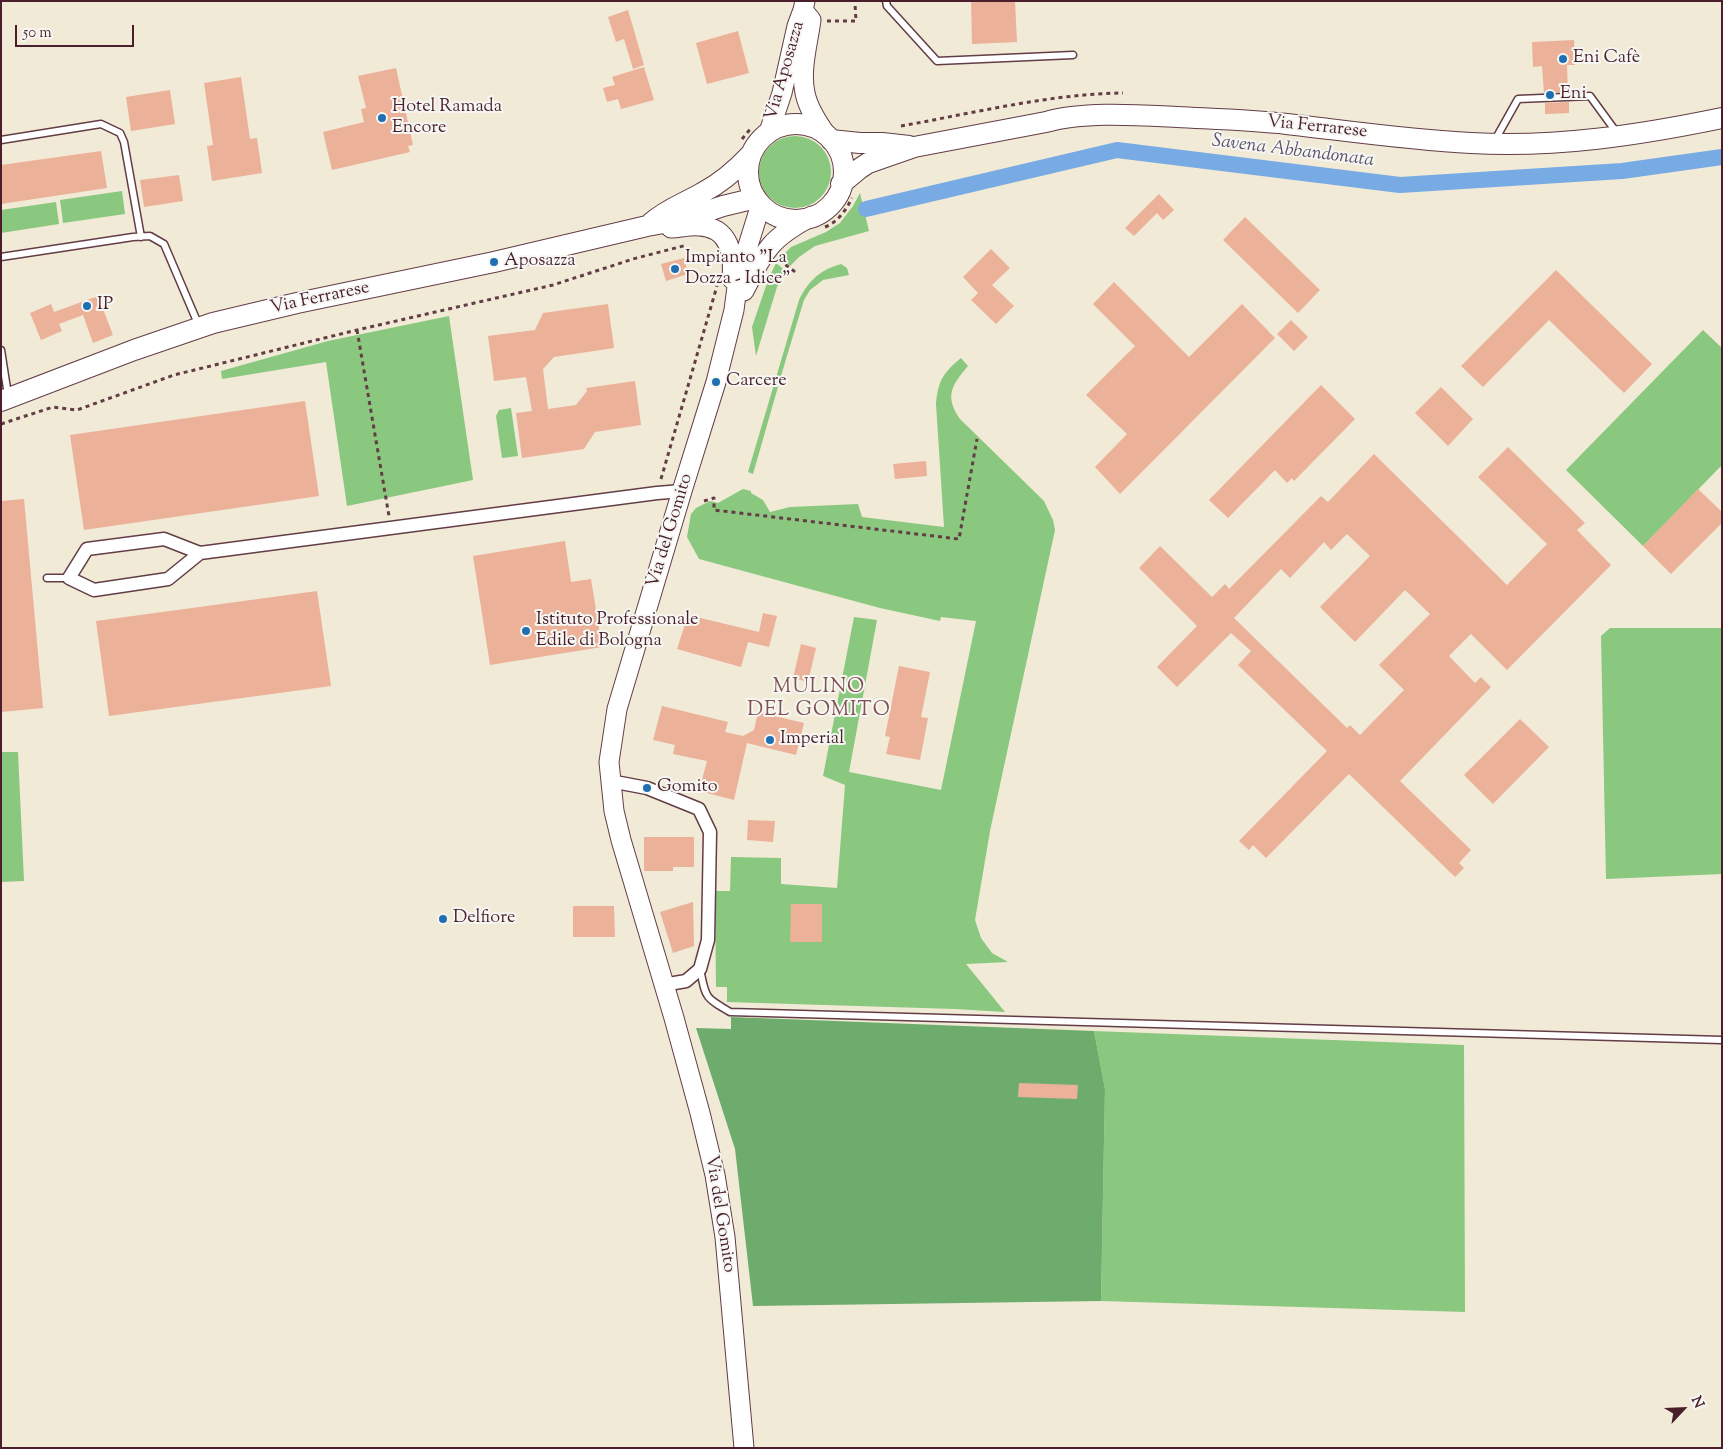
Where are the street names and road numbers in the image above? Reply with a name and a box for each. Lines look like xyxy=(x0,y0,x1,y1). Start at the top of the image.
street label: Via Aposazza xyxy=(762,19,810,123)
street label: Via Ferrarese xyxy=(1266,112,1368,144)
street label: Via Ferrarese xyxy=(268,278,372,320)
street label: Via del Gomito xyxy=(643,471,699,591)
street label: Via del Gomito xyxy=(699,1154,739,1274)

